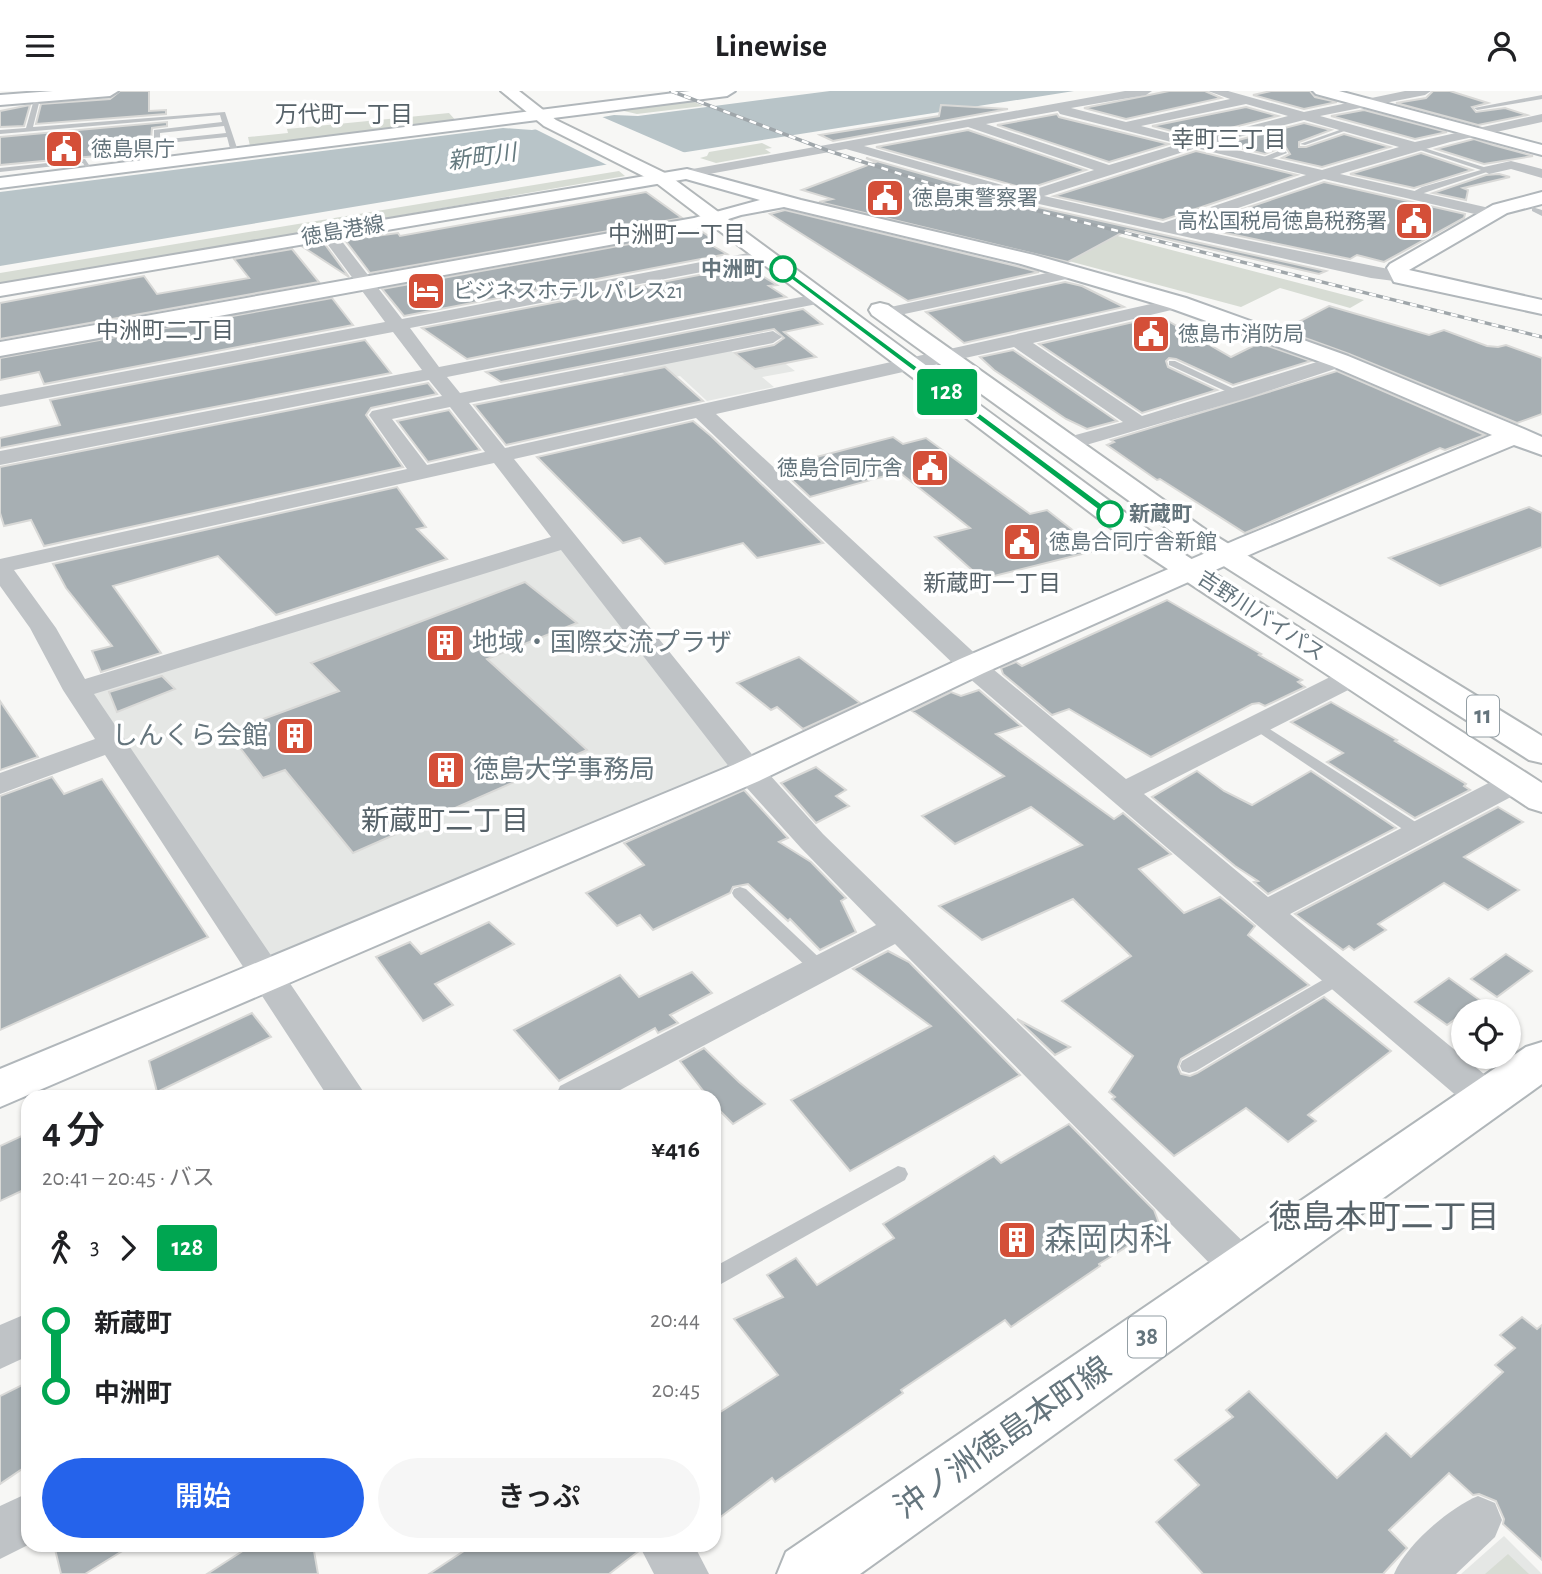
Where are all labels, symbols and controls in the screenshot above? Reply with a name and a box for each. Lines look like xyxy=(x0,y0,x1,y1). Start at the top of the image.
icon: menu xyxy=(21,27,59,65)
icon: person xyxy=(1483,27,1521,65)
text: Linewise xyxy=(715,30,827,62)
district label: 万代町一丁目 xyxy=(275,103,413,127)
district label: 幸町三丁目 xyxy=(1172,127,1287,152)
public building icon: 徳島県庁 xyxy=(43,128,85,170)
place label: 徳島県庁 xyxy=(91,138,175,160)
water label: 新町川 xyxy=(446,139,521,174)
public building icon: 徳島東警察署 xyxy=(864,177,906,219)
place label: 徳島東警察署 xyxy=(912,187,1038,209)
public building icon: 高松国税局徳島税務署 xyxy=(1393,200,1435,242)
place label: 高松国税局徳島税務署 xyxy=(1177,210,1387,232)
street label: 徳島港線 xyxy=(300,212,386,249)
district label: 中洲町一丁目 xyxy=(608,222,746,247)
marker: 中洲町 xyxy=(770,256,796,282)
place label: 中洲町 xyxy=(701,258,764,280)
hotel icon: ビジネスホテル パレス21 xyxy=(405,270,447,312)
place label: ビジネスホテル パレス21 xyxy=(453,280,683,302)
public building icon: 徳島市消防局 xyxy=(1130,313,1172,355)
district label: 中洲町二丁目 xyxy=(96,318,234,343)
place label: 徳島市消防局 xyxy=(1178,323,1304,345)
line badge: 128 xyxy=(907,369,987,415)
text: 128 xyxy=(931,380,963,404)
public building icon: 徳島合同庁舎 xyxy=(909,447,951,489)
place label: 徳島合同庁舎 xyxy=(777,457,903,479)
marker: 新蔵町 xyxy=(1097,501,1123,527)
place label: 新蔵町 xyxy=(1129,503,1192,525)
public building icon: 徳島合同庁舎新館 xyxy=(1001,521,1043,563)
place label: 徳島合同庁舎新館 xyxy=(1049,531,1217,553)
street label: 吉野川バイパス xyxy=(1194,566,1329,665)
district label: 新蔵町一丁目 xyxy=(923,571,1061,596)
building icon: 地域・国際交流プラザ xyxy=(424,622,466,664)
place label: 地域・国際交流プラザ xyxy=(472,628,732,656)
road number: 11 xyxy=(1467,695,1499,737)
building icon: しんくら会館 xyxy=(274,715,316,757)
place label: しんくら会館 xyxy=(112,722,268,749)
building icon: 徳島大学事務局 xyxy=(425,749,467,791)
place label: 徳島大学事務局 xyxy=(473,755,655,783)
district label: 新蔵町二丁目 xyxy=(361,806,529,836)
map controls xyxy=(1451,999,1521,1069)
button: locate xyxy=(1451,999,1521,1069)
text: 4 分 xyxy=(42,1113,105,1151)
text: ¥416 xyxy=(651,1136,700,1162)
text: 20:41 – 20:45 · バス xyxy=(42,1167,215,1190)
district label: 徳島本町二丁目 xyxy=(1269,1200,1500,1235)
building icon: 森岡内科 xyxy=(996,1219,1038,1261)
place label: 森岡内科 xyxy=(1044,1223,1172,1256)
icon: walk xyxy=(42,1229,80,1267)
icon: forward xyxy=(109,1229,147,1267)
text: 3 xyxy=(90,1236,99,1259)
text: 128 xyxy=(171,1236,203,1260)
text: 20:44 xyxy=(650,1309,700,1332)
text: 新蔵町 xyxy=(94,1311,172,1337)
road number: 38 xyxy=(1128,1317,1166,1357)
street label: 沖ノ洲徳島本町線 xyxy=(888,1350,1117,1525)
text: 20:45 xyxy=(651,1379,700,1402)
text: 中洲町 xyxy=(94,1381,172,1407)
button: 開始 xyxy=(42,1458,364,1538)
button: きっぷ xyxy=(378,1458,700,1538)

